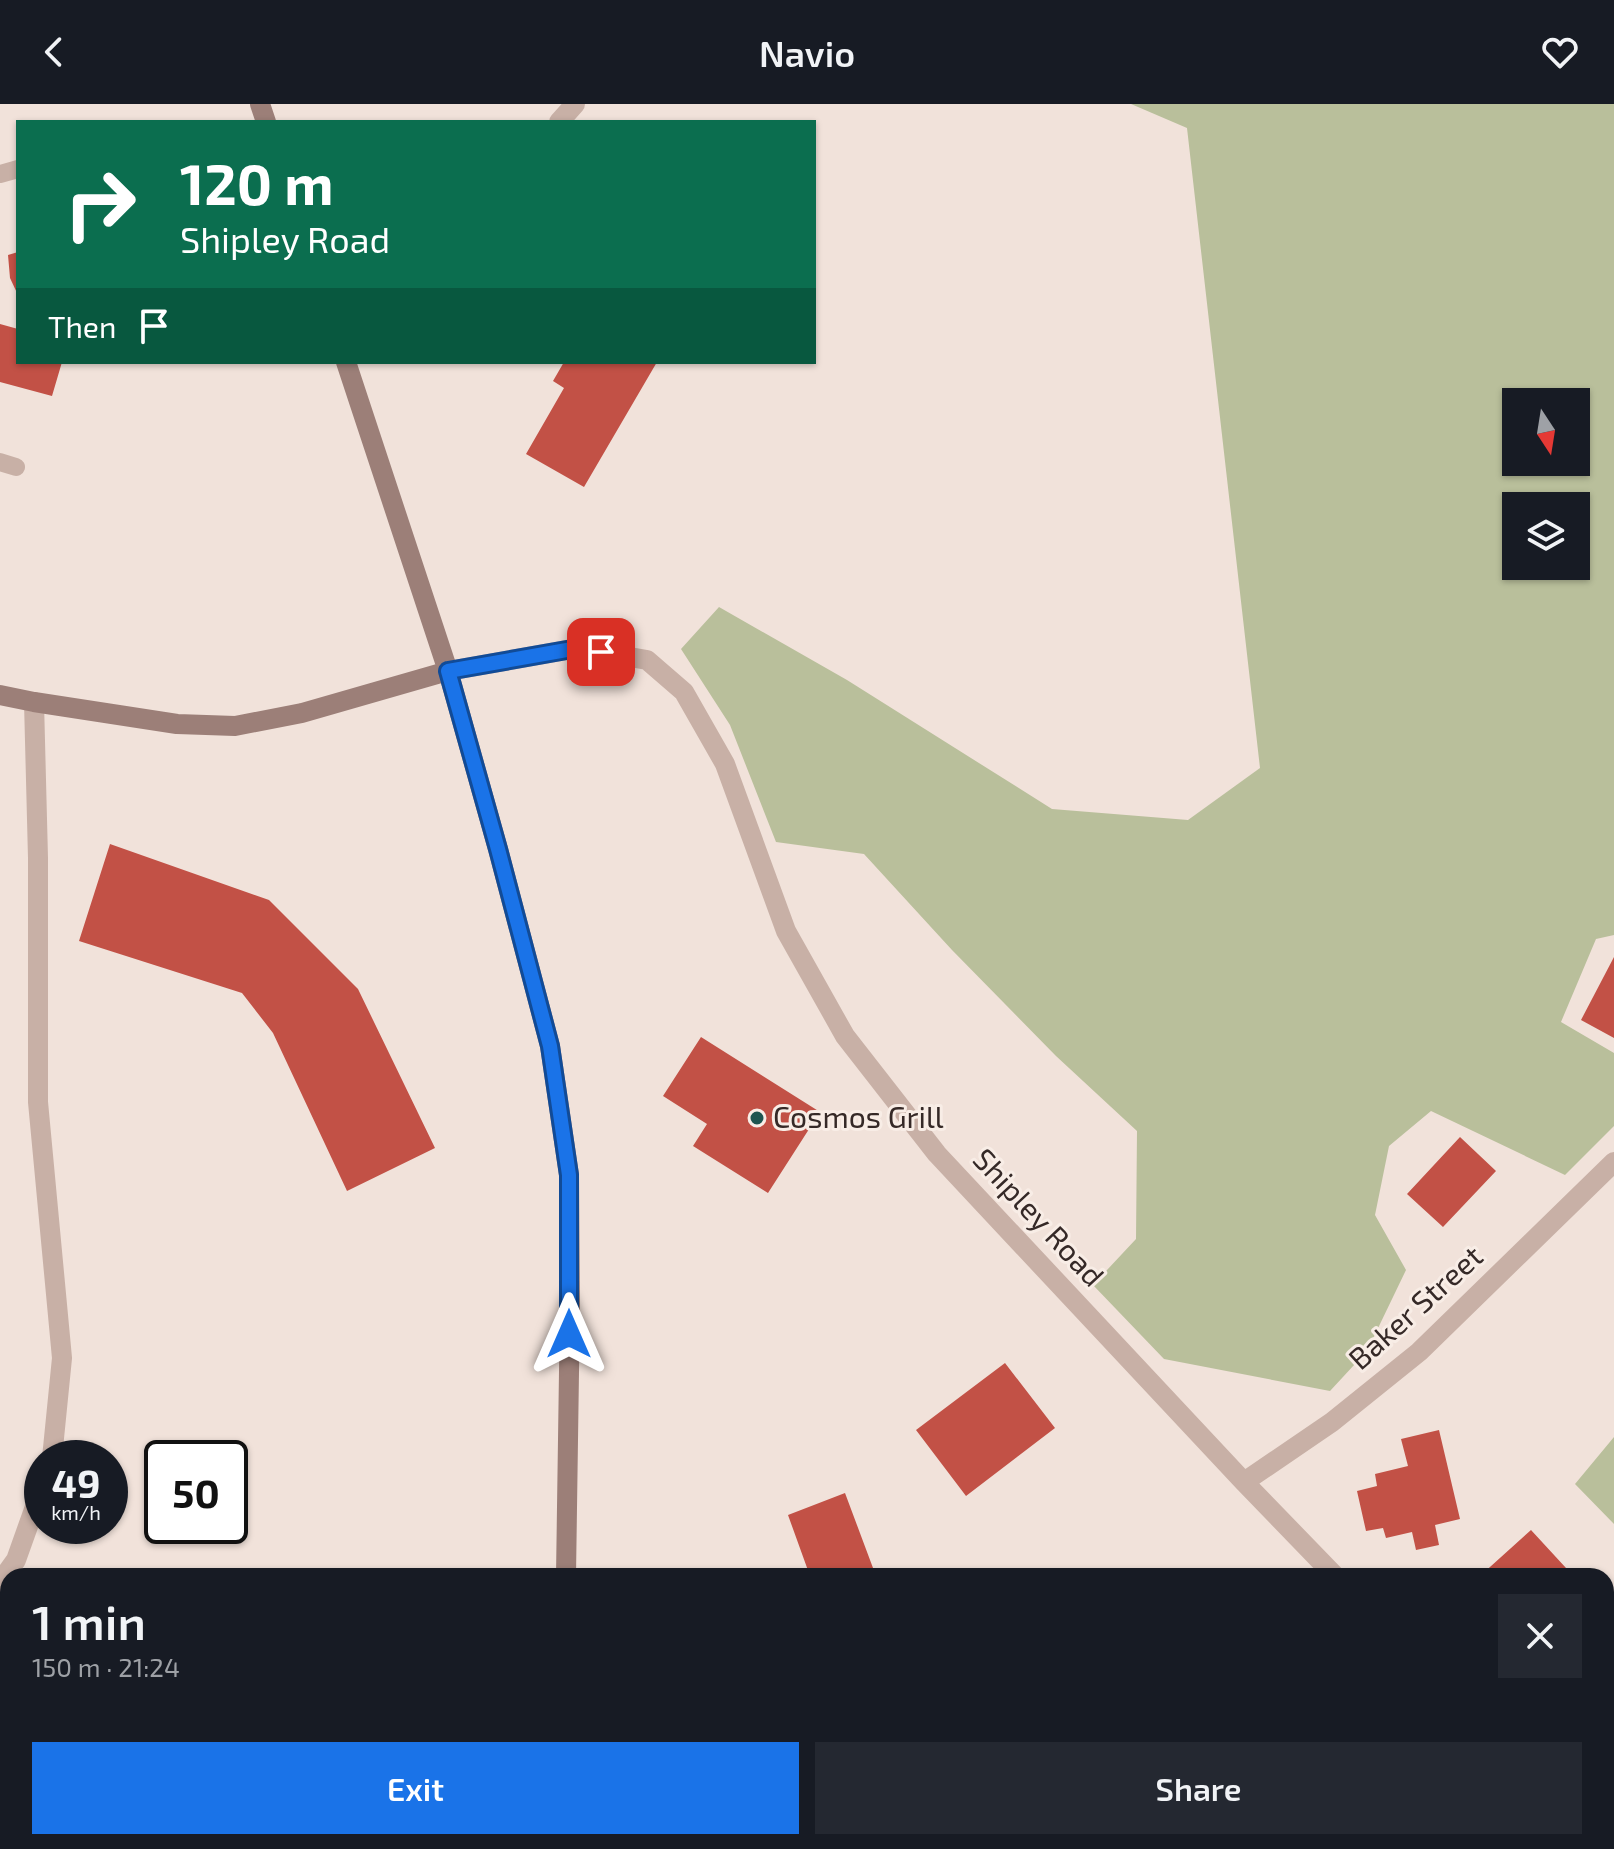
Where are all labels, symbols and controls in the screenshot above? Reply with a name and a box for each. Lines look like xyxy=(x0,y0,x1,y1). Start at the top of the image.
icon: back xyxy=(32,30,76,74)
icon: heart xyxy=(1538,30,1582,74)
text: Navio xyxy=(759,31,855,74)
text: 120 m xyxy=(180,149,334,216)
icon: right xyxy=(48,152,152,256)
text: Shipley Road xyxy=(180,217,390,260)
icon: arrive xyxy=(132,304,176,348)
text: Then xyxy=(48,308,116,344)
north arrow xyxy=(1502,388,1590,476)
map controls xyxy=(1502,388,1590,580)
button: layers xyxy=(1502,492,1590,580)
pin xyxy=(567,618,635,686)
icon: arrive xyxy=(579,630,623,674)
place label: Cosmos Grill xyxy=(773,1098,944,1134)
marker: Cosmos Grill xyxy=(748,1109,766,1127)
street label: Shipley Road xyxy=(967,1140,1112,1293)
street label: Baker Street xyxy=(1340,1237,1489,1376)
position arrow xyxy=(527,1292,611,1376)
speed limit sign: 50 xyxy=(144,1440,248,1544)
text: 49 xyxy=(51,1458,101,1506)
text: km/h xyxy=(51,1500,101,1524)
text: 1 min xyxy=(32,1592,146,1650)
button: close xyxy=(1498,1594,1582,1678)
text: 150 m · 21:24 xyxy=(32,1651,180,1682)
button: Exit xyxy=(32,1742,799,1834)
button: Share xyxy=(815,1742,1582,1834)

